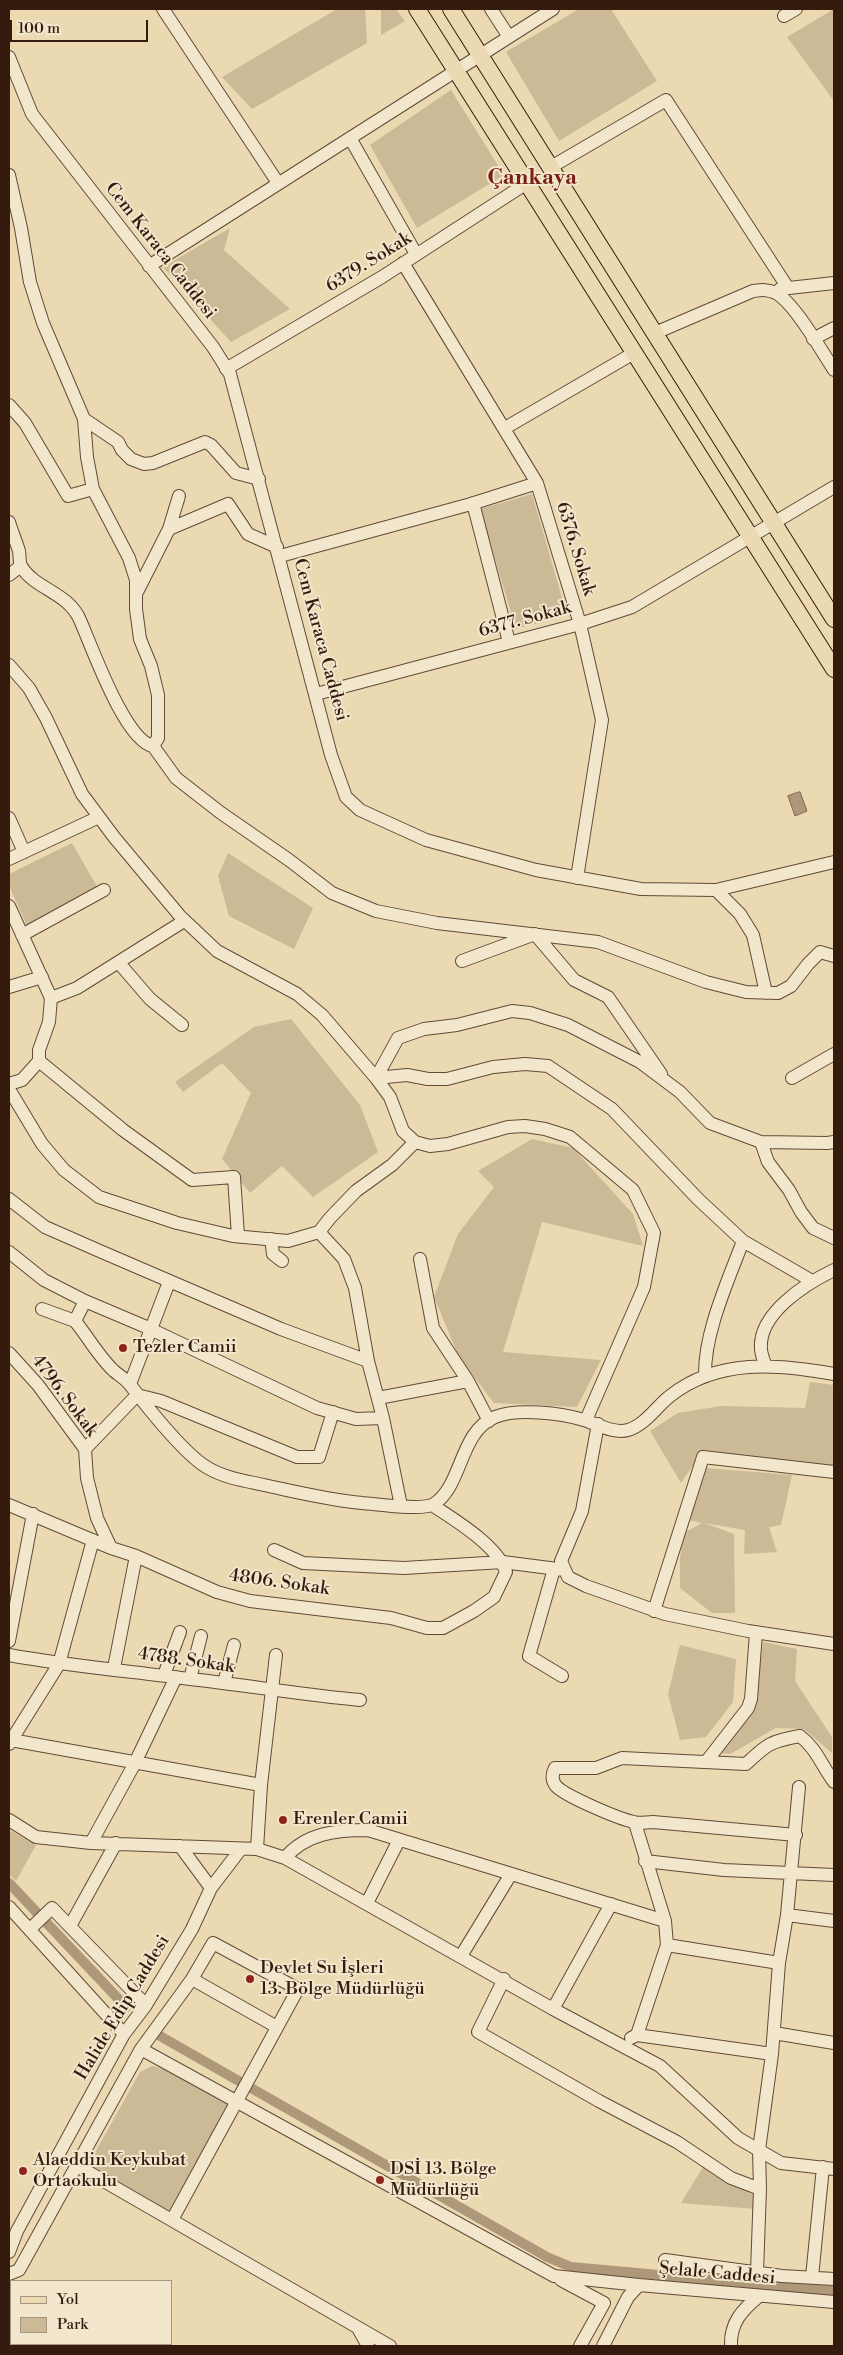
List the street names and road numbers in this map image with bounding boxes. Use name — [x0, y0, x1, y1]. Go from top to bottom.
street label: Cem Karaca Caddesi — [100, 178, 220, 324]
street label: 6379. Sokak — [322, 228, 416, 298]
street label: 6376. Sokak — [551, 500, 599, 598]
street label: Cem Karaca Caddesi — [288, 556, 352, 724]
street label: 6377. Sokak — [476, 597, 574, 643]
street label: 4796. Sokak — [26, 1351, 102, 1441]
street label: 4806. Sokak — [227, 1565, 331, 1601]
street label: 4788. Sokak — [136, 1644, 236, 1678]
street label: Halide Edip Caddesi — [71, 1932, 175, 2084]
street label: Şelale Caddesi — [658, 2258, 776, 2290]

